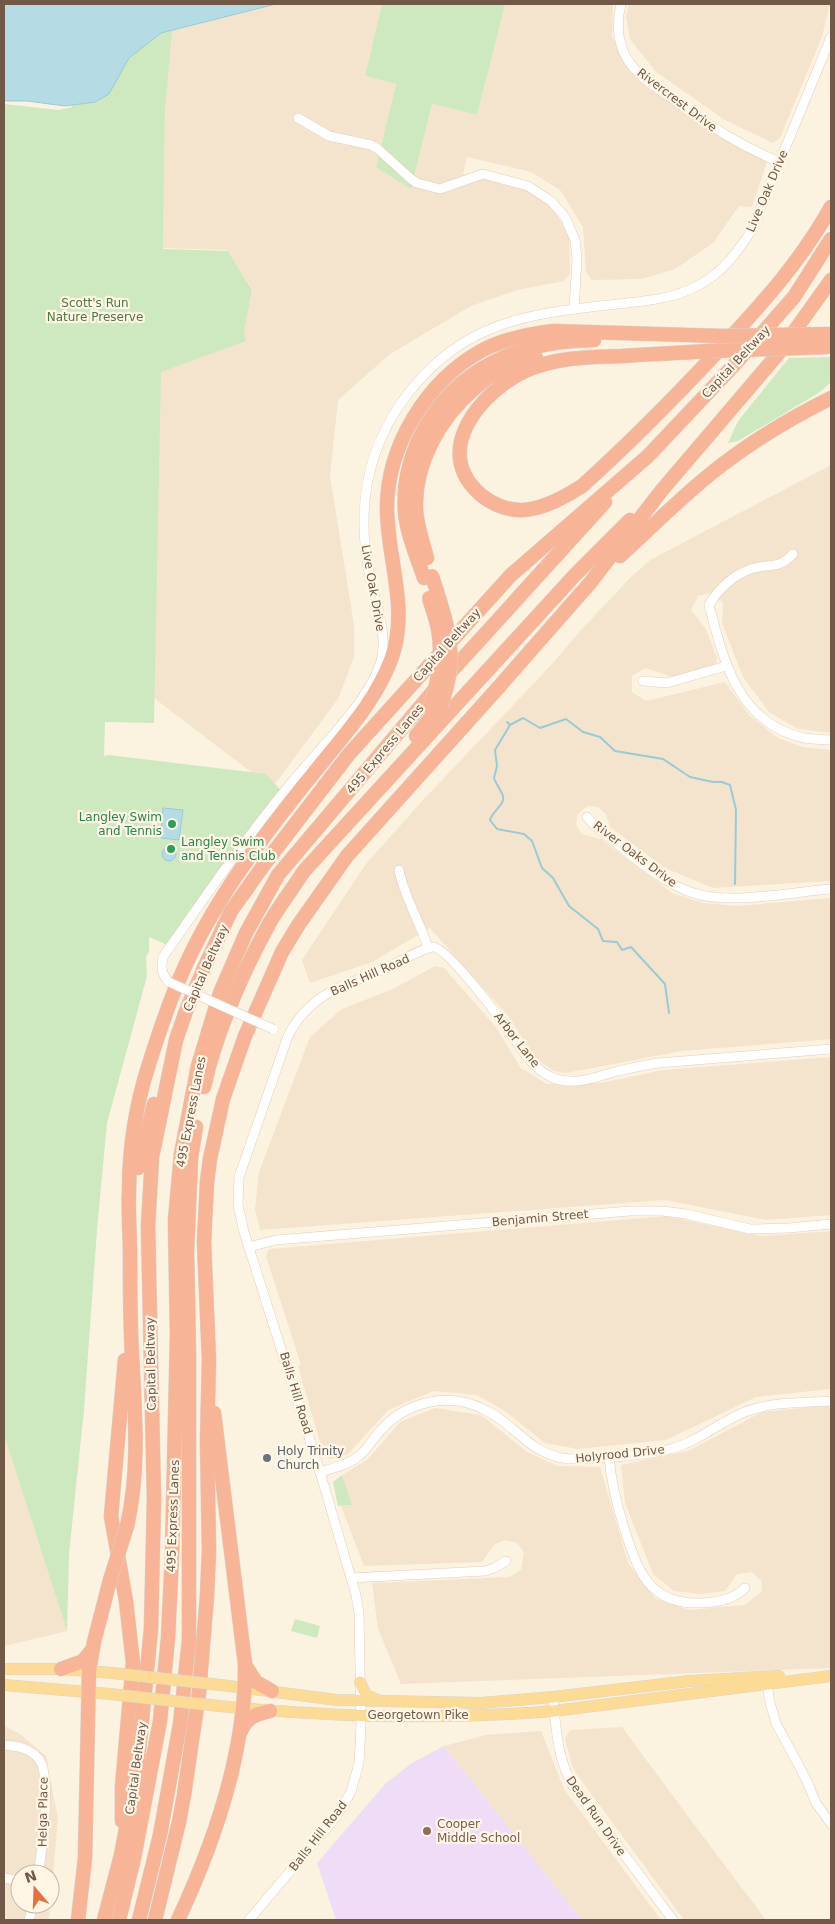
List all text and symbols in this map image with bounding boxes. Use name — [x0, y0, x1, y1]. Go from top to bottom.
street label: Rivercrest Drive — [634, 65, 720, 135]
street label: Live Oak Drive — [743, 148, 791, 234]
park label: Scott's Run Nature Preserve — [47, 296, 143, 324]
street label: Capital Beltway — [699, 323, 773, 401]
street label: Live Oak Drive — [358, 544, 388, 632]
street label: Capital Beltway — [410, 605, 484, 685]
street label: 495 Express Lanes — [343, 701, 427, 797]
place label: Langley Swim and Tennis — [79, 810, 162, 838]
marker: Langley Swim and Tennis — [166, 818, 178, 830]
street label: River Oaks Drive — [591, 818, 679, 890]
place label: Langley Swim and Tennis Club — [181, 835, 276, 863]
marker: Langley Swim and Tennis Club — [165, 843, 177, 855]
street label: Capital Beltway — [181, 922, 231, 1014]
street label: Balls Hill Road — [328, 951, 412, 999]
street label: Arbor Lane — [491, 1010, 543, 1070]
street label: 495 Express Lanes — [173, 1055, 209, 1169]
street label: Benjamin Street — [491, 1207, 589, 1229]
street label: Capital Beltway — [143, 1317, 159, 1411]
street label: Balls Hill Road — [277, 1350, 315, 1436]
street label: Holyrood Drive — [575, 1442, 665, 1466]
place label: Holy Trinity Church — [277, 1444, 344, 1472]
marker: Holy Trinity Church — [261, 1452, 273, 1464]
street label: 495 Express Lanes — [164, 1459, 182, 1573]
street label: Georgetown Pike — [367, 1708, 469, 1722]
street label: Capital Beltway — [123, 1721, 149, 1815]
street label: Dead Run Drive — [563, 1773, 629, 1859]
street label: Helga Place — [35, 1777, 51, 1847]
street label: Balls Hill Road — [286, 1798, 350, 1874]
place label: Cooper Middle School — [437, 1817, 520, 1845]
marker: Cooper Middle School — [421, 1825, 433, 1837]
north arrow — [10, 1864, 60, 1914]
text: N — [23, 1867, 39, 1886]

